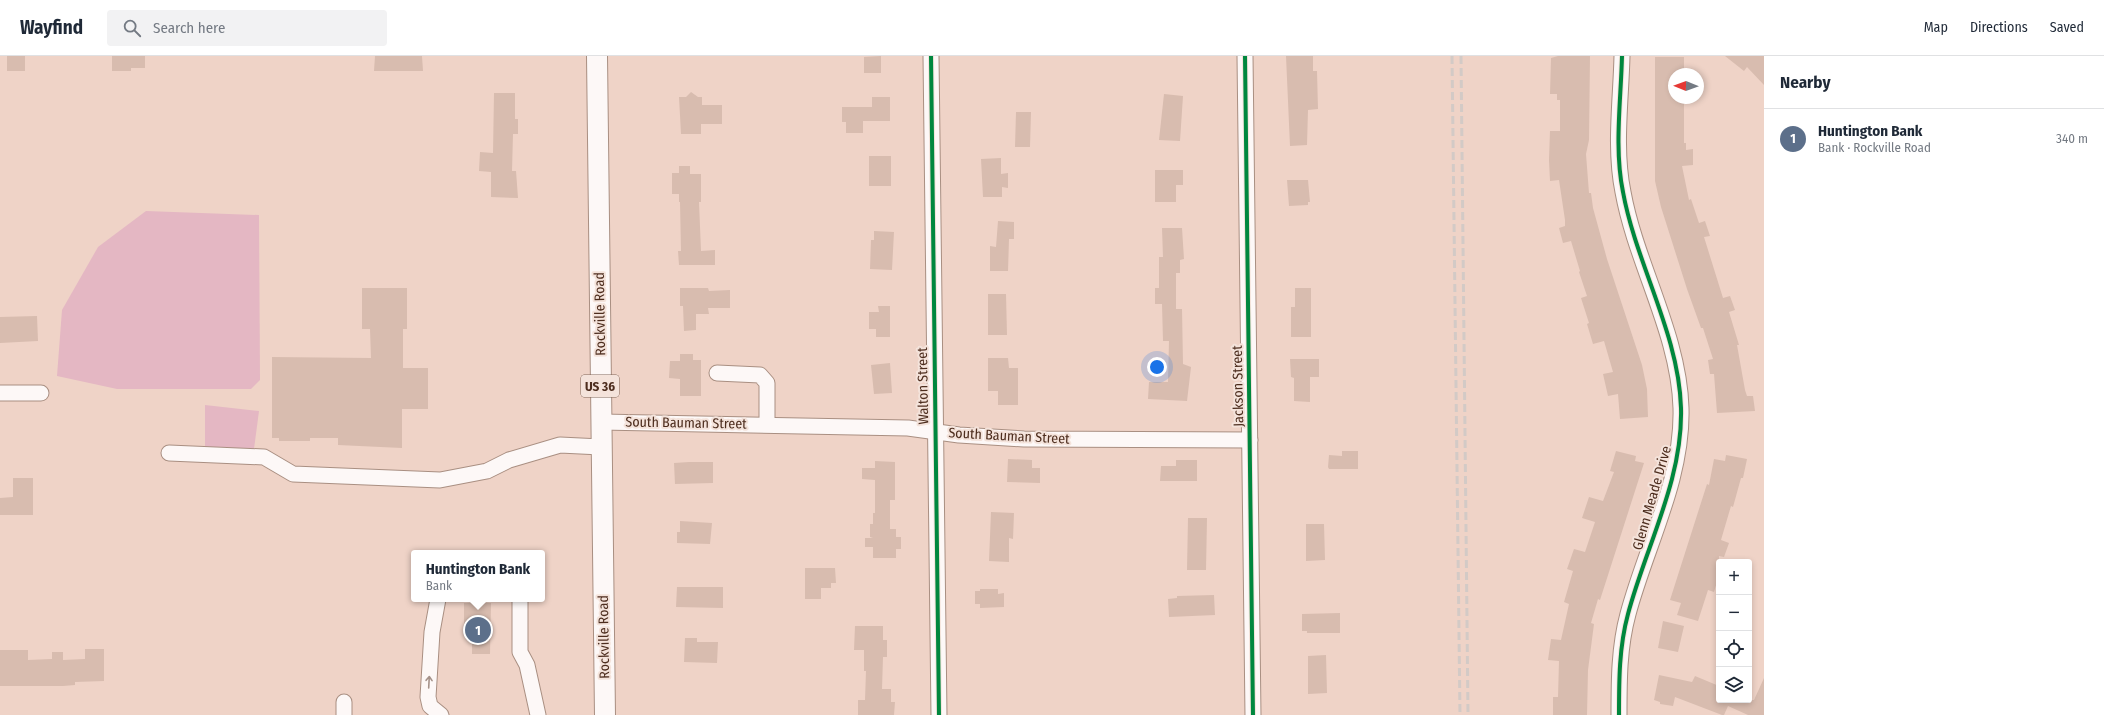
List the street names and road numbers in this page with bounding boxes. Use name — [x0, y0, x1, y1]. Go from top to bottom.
street label: Rockville Road — [591, 272, 609, 356]
street label: Jackson Street — [1229, 345, 1247, 427]
street label: Walton Street — [914, 347, 932, 425]
road number: US 36 — [581, 375, 619, 397]
street label: South Bauman Street — [625, 413, 747, 433]
street label: South Bauman Street — [948, 424, 1070, 448]
street label: Glenn Meade Drive — [1629, 444, 1675, 552]
street label: Rockville Road — [595, 595, 613, 679]

